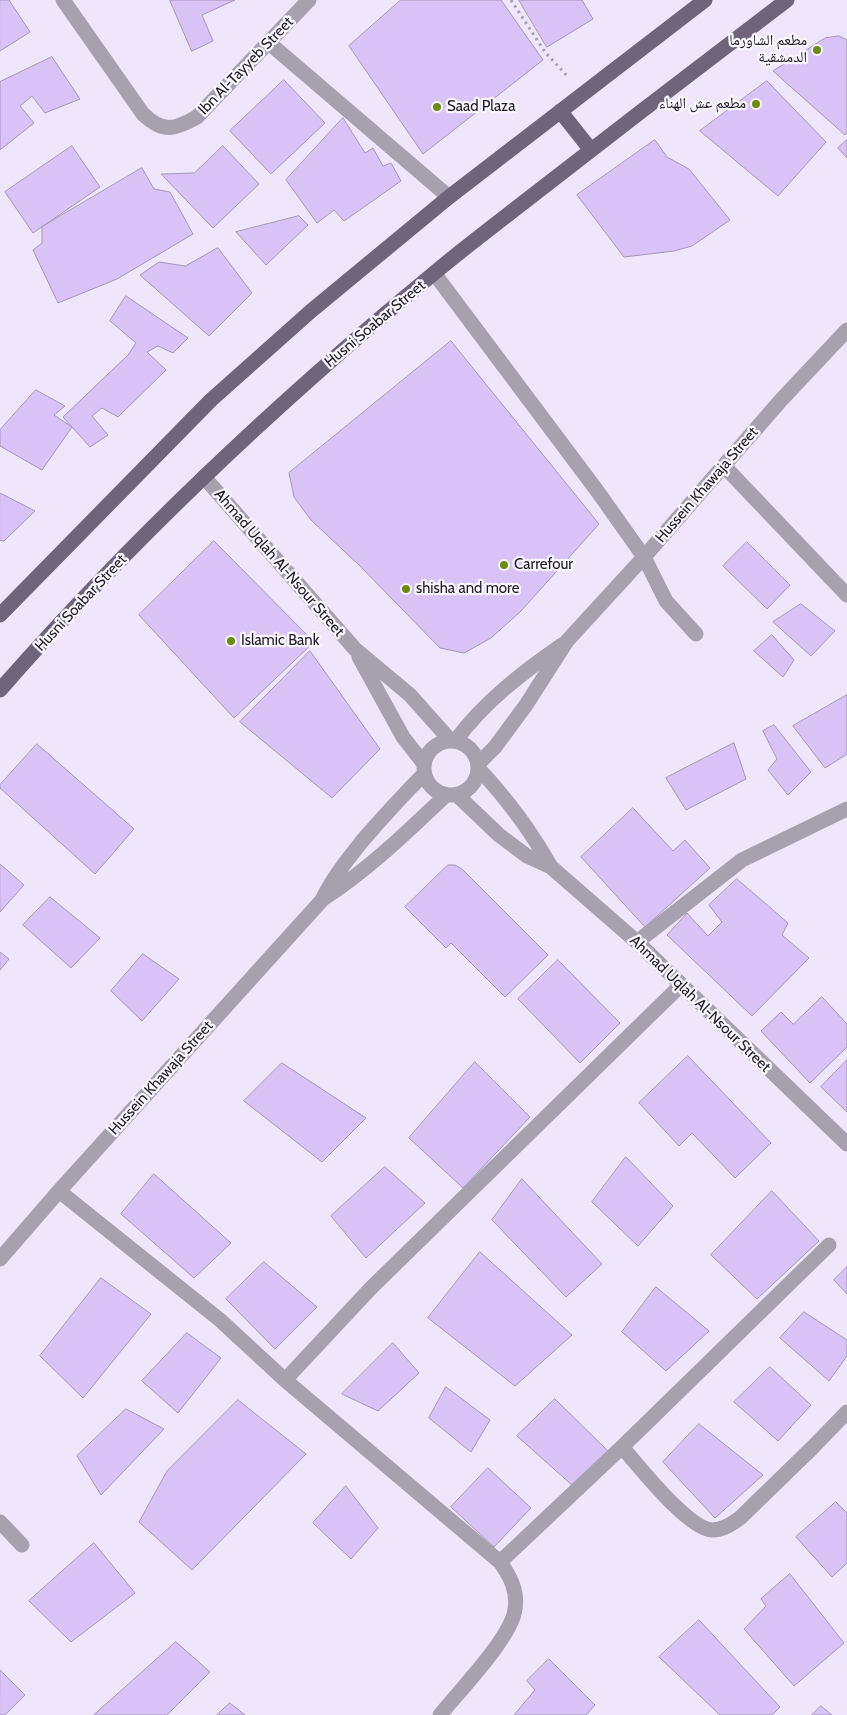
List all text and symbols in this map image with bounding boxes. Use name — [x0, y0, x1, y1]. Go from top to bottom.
street label: Ibn Al-Tayyeb Street — [195, 13, 297, 119]
place label: مطعم الشاورما الدمشقية — [729, 32, 807, 67]
marker: مطعم الشاورما الدمشقية — [811, 44, 823, 56]
place label: مطعم عش الهناء — [659, 95, 746, 113]
place label: Saad Plaza — [447, 98, 515, 116]
marker: مطعم عش الهناء — [750, 98, 762, 110]
marker: Saad Plaza — [431, 101, 443, 113]
street label: Husni Soabar Street — [321, 277, 429, 371]
street label: Hussein Khawaja Street — [652, 424, 762, 546]
street label: Ahmad Uqlah Al-Nsour Street — [210, 486, 348, 640]
street label: Husni Soabar Street — [32, 551, 130, 655]
place label: Carrefour — [514, 556, 573, 574]
marker: Carrefour — [498, 559, 510, 571]
place label: shisha and more — [416, 580, 519, 598]
marker: shisha and more — [400, 583, 412, 595]
place label: Islamic Bank — [241, 632, 319, 650]
marker: Islamic Bank — [225, 635, 237, 647]
street label: Ahmad Uqlah Al-Nsour Street — [626, 932, 774, 1076]
street label: Hussein Khawaja Street — [105, 1017, 217, 1139]

